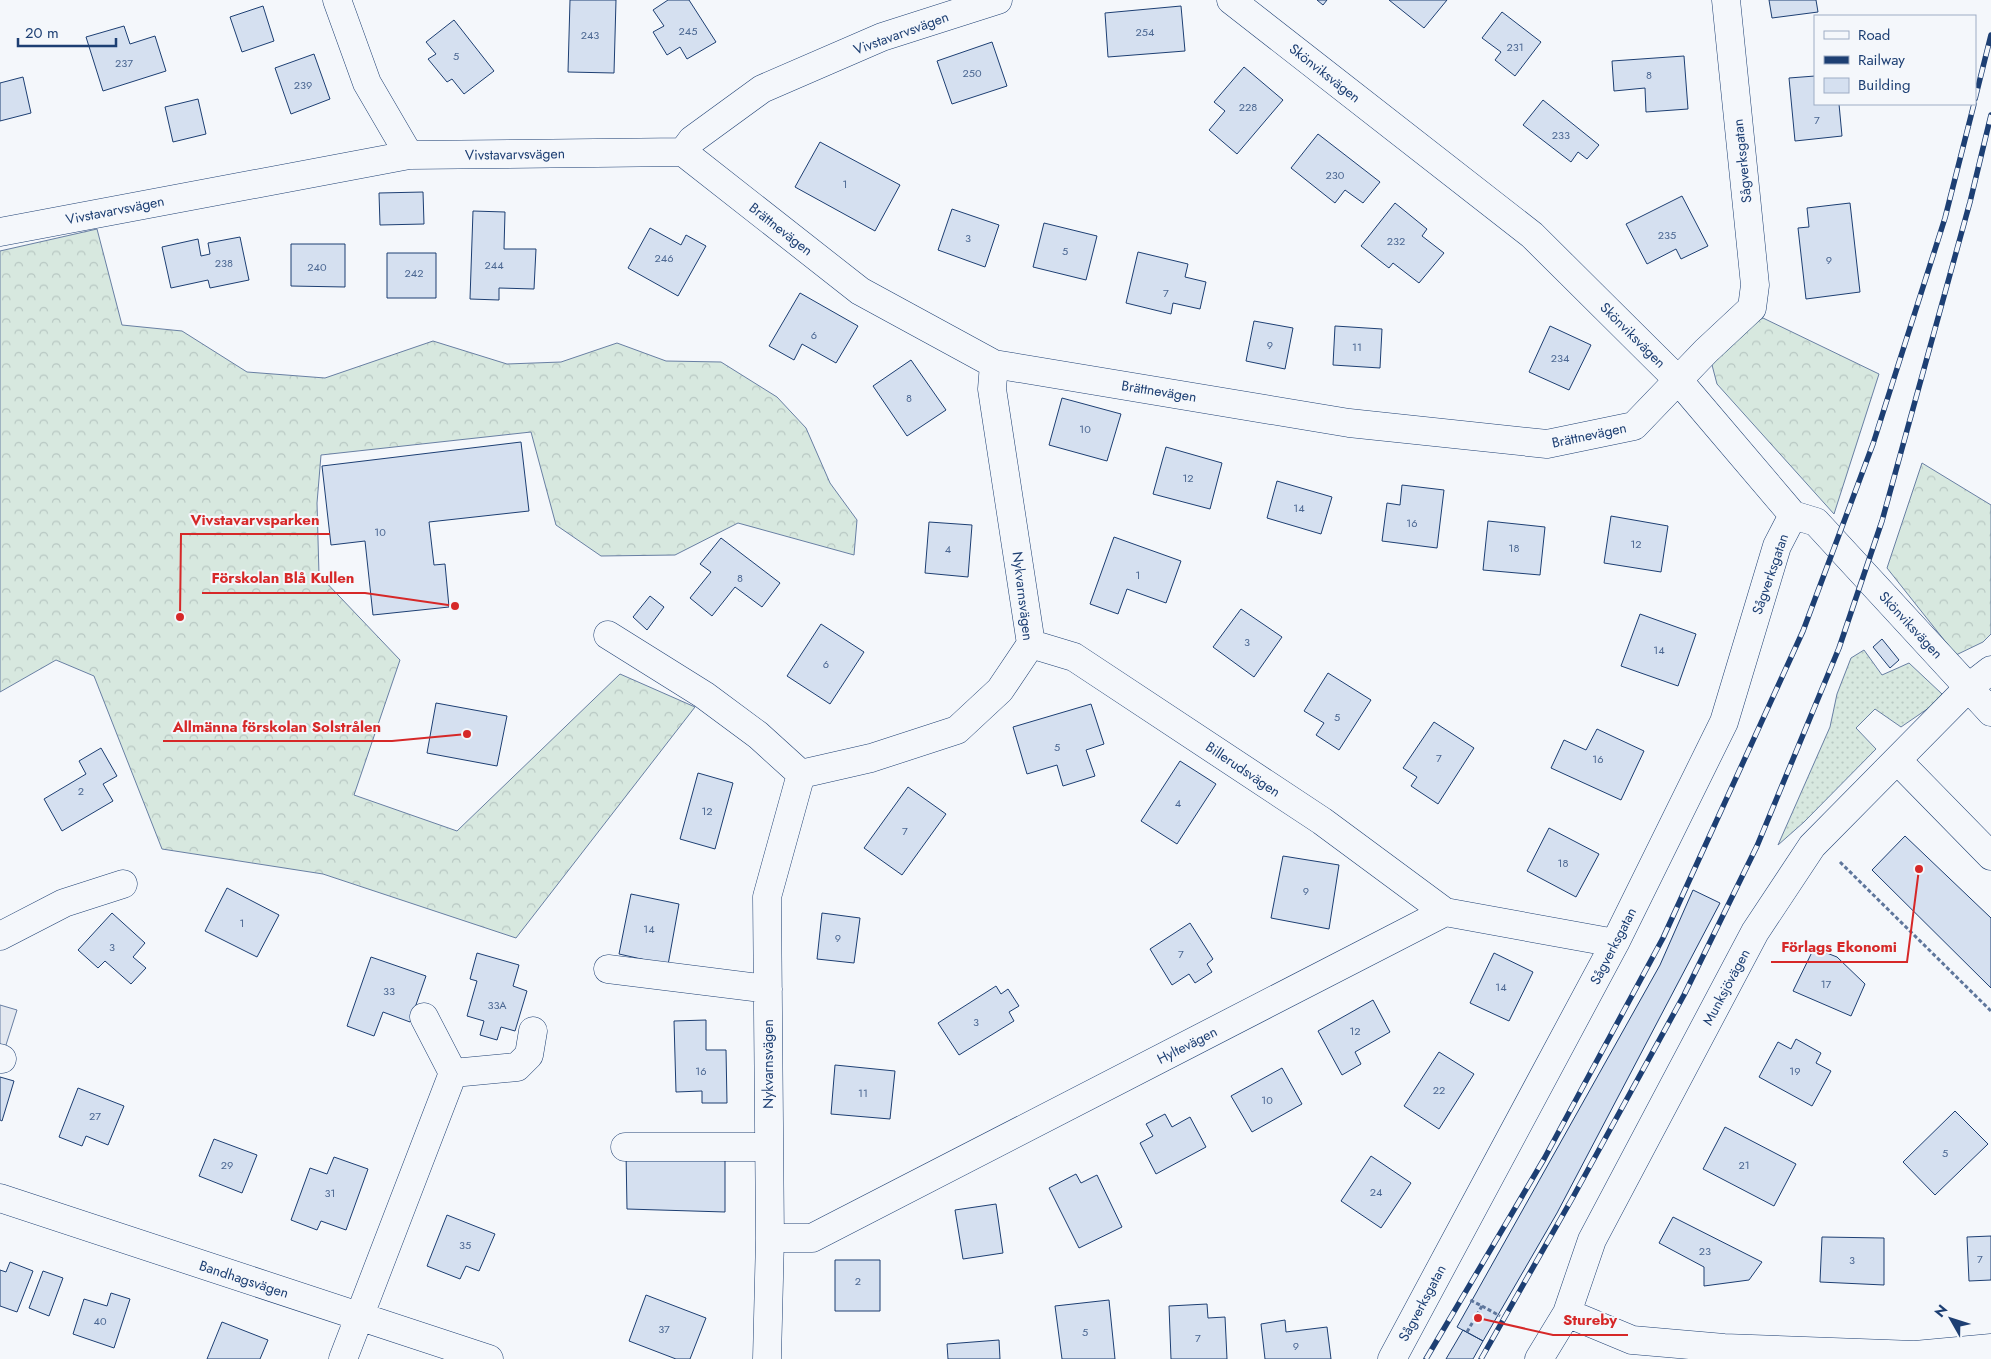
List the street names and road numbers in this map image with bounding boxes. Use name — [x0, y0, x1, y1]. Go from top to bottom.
street label: Vivstavarvsvägen — [851, 6, 951, 60]
street label: Skönviksvägen — [1285, 39, 1365, 107]
street label: Sågverksgatan — [1728, 118, 1756, 204]
street label: Vivstavarvsvägen — [465, 143, 565, 165]
street label: Vivstavarvsvägen — [64, 191, 166, 229]
street label: Brättnevägen — [745, 198, 817, 260]
street label: Skönviksvägen — [1596, 298, 1670, 372]
street label: Brättnevägen — [1120, 375, 1198, 407]
street label: Brättnevägen — [1550, 417, 1628, 453]
street label: Sågverksgatan — [1747, 531, 1793, 617]
street label: Nykvarnsvägen — [1008, 550, 1038, 642]
street label: Skönviksvägen — [1875, 587, 1947, 663]
street label: Billerudsvägen — [1202, 737, 1284, 801]
street label: Sågverksgatan — [1585, 904, 1641, 988]
street label: Munksjövägen — [1697, 945, 1755, 1029]
street label: Nykvarnsvägen — [758, 1019, 778, 1109]
street label: Hyltevägen — [1153, 1021, 1221, 1069]
street label: Bandhagsvägen — [197, 1255, 291, 1303]
street label: Sågverksgatan — [1393, 1261, 1451, 1345]

